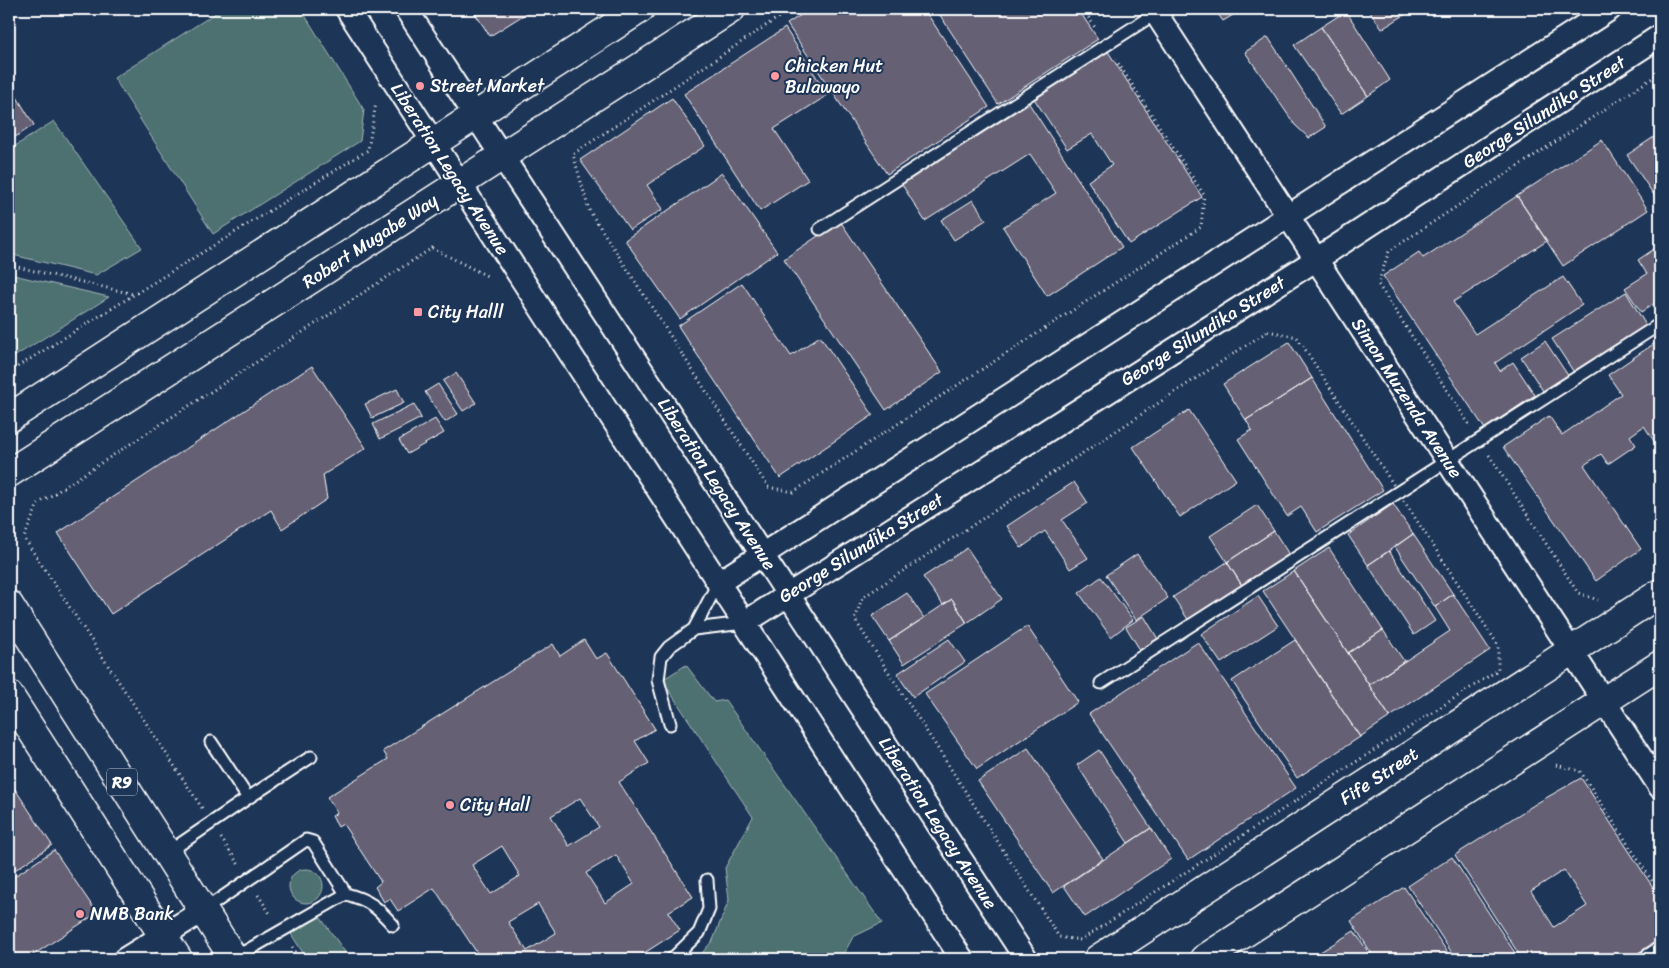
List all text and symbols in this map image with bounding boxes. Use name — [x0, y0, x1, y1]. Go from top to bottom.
street label: George Silundika Street — [1456, 47, 1633, 177]
place label: Chicken Hut Bulawayo — [785, 50, 883, 103]
place label: Street Market — [430, 70, 545, 102]
marker: Chicken Hut Bulawayo — [769, 70, 781, 82]
street label: Liberation Legacy Avenue — [382, 76, 518, 262]
marker: Street Market — [414, 80, 426, 92]
street label: Robert Mugabe Way — [296, 184, 445, 297]
street label: George Silundika Street — [1114, 267, 1293, 395]
place label: City Halll — [428, 296, 504, 328]
marker: City Halll — [412, 306, 424, 318]
street label: Simon Muzenda Avenue — [1343, 311, 1471, 485]
street label: Liberation Legacy Avenue — [649, 391, 785, 577]
street label: George Silundika Street — [772, 484, 951, 612]
street label: Liberation Legacy Avenue — [870, 730, 1006, 916]
street label: Fife Street — [1333, 738, 1425, 814]
road number: R9 — [107, 769, 137, 796]
place label: City Hall — [460, 789, 531, 821]
marker: City Hall — [444, 799, 456, 811]
place label: NMB Bank — [90, 898, 174, 930]
marker: NMB Bank — [74, 908, 86, 920]

